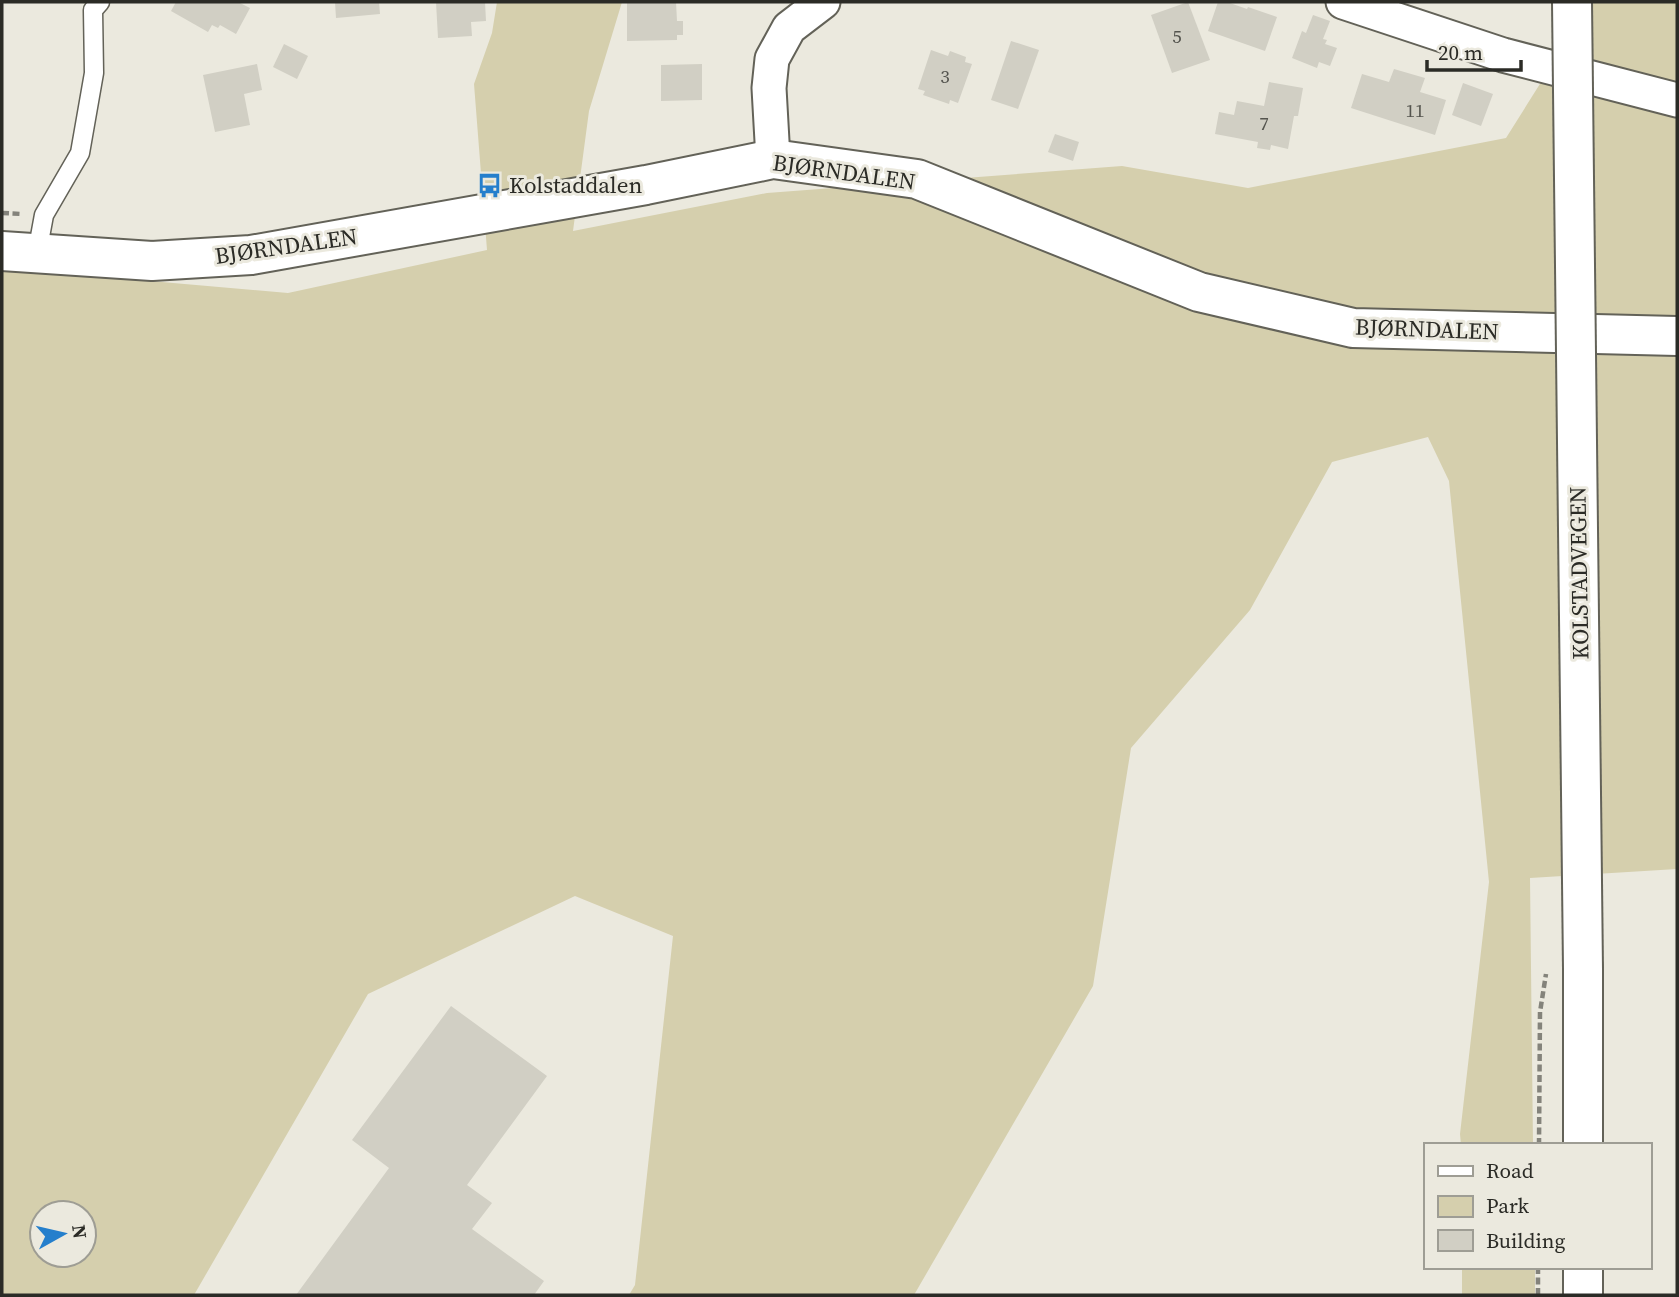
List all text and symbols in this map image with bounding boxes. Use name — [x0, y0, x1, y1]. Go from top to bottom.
house number: 5 — [1172, 23, 1182, 49]
scale bar — [1427, 28, 1522, 72]
text: 20 m — [1438, 38, 1483, 67]
house number: 3 — [940, 63, 950, 89]
house number: 11 — [1405, 97, 1425, 123]
house number: 7 — [1259, 110, 1269, 136]
street label: BJØRNDALEN — [771, 146, 917, 198]
place label: Kolstaddalen — [509, 169, 642, 201]
bus stop icon: Kolstaddalen — [475, 171, 503, 199]
street label: BJØRNDALEN — [213, 220, 359, 272]
street label: BJØRNDALEN — [1355, 310, 1499, 348]
street label: KOLSTADVEGEN — [1561, 486, 1597, 660]
legend — [1424, 1143, 1651, 1269]
text: Road — [1486, 1156, 1534, 1185]
text: Park — [1486, 1191, 1530, 1220]
north arrow — [28, 1199, 98, 1269]
text: N — [66, 1223, 94, 1240]
text: Building — [1486, 1226, 1565, 1255]

